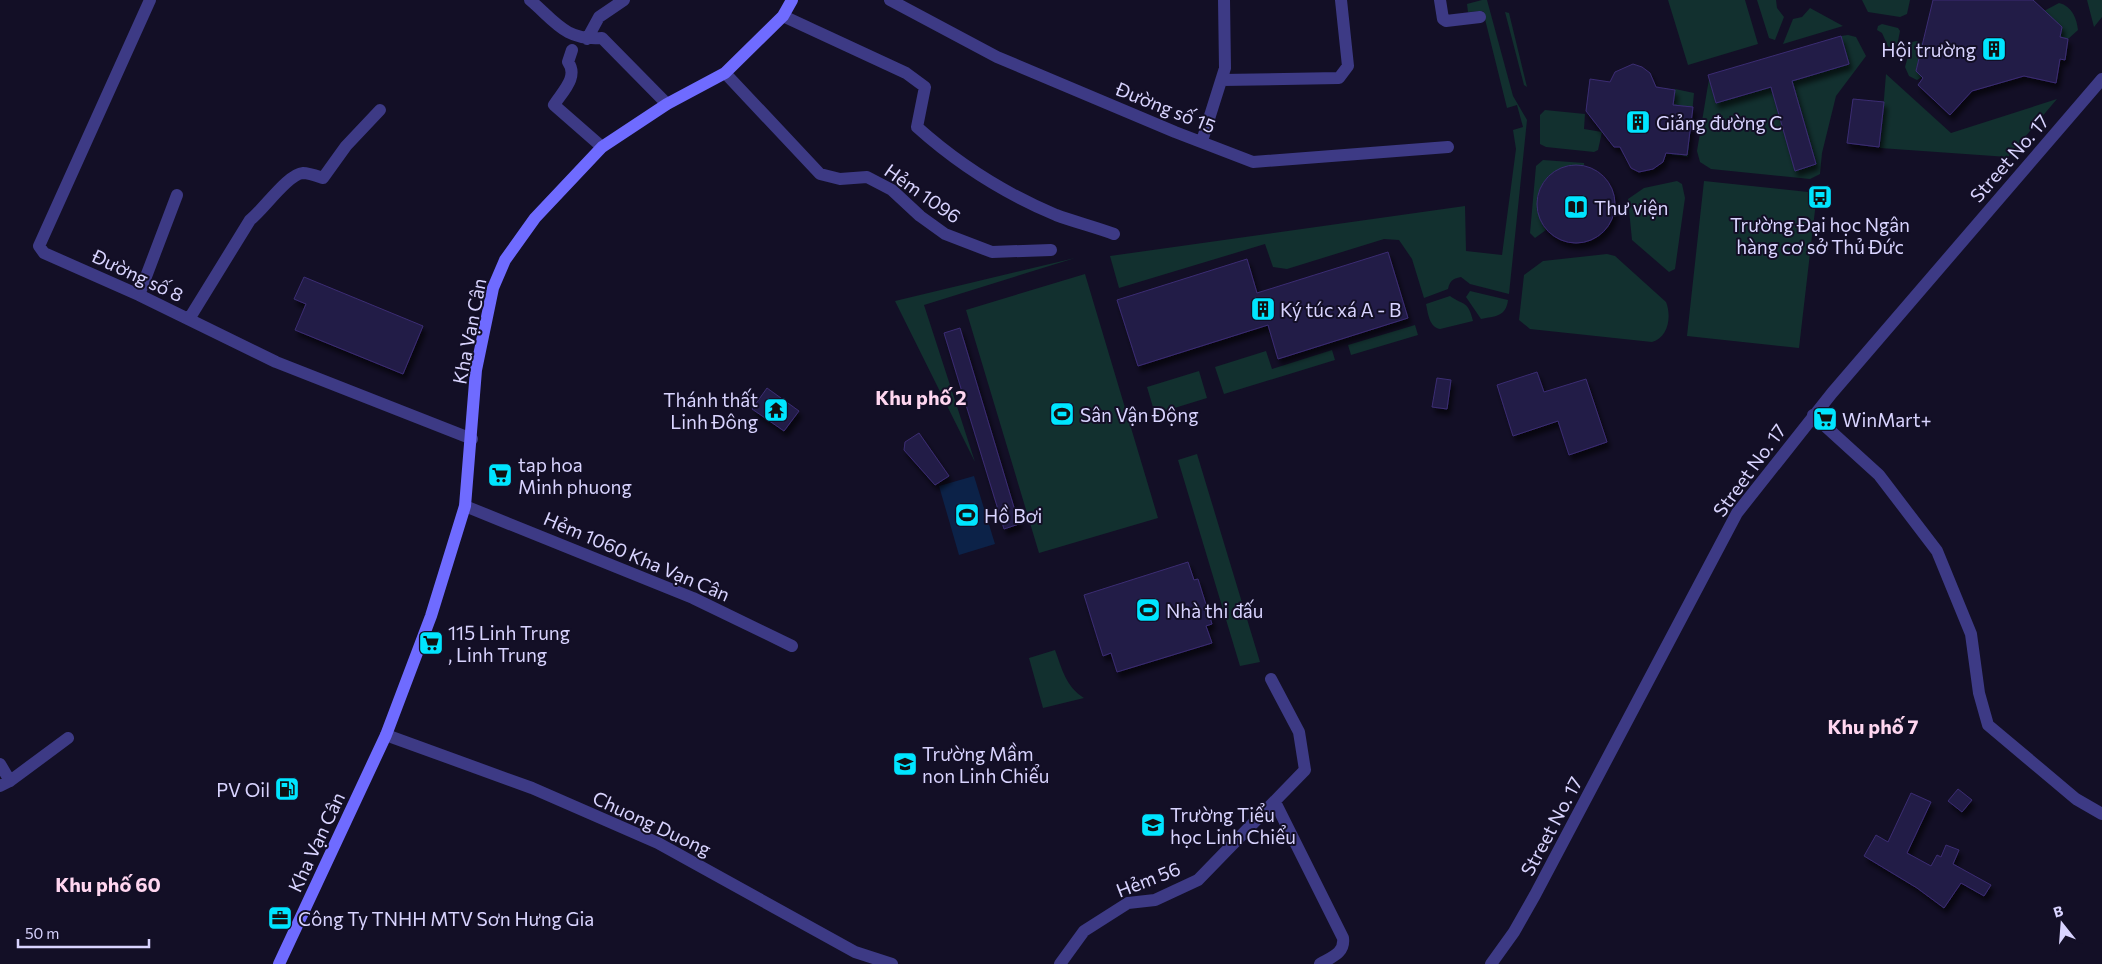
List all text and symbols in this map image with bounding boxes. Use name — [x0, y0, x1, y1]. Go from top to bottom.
building icon: Hội trường — [1981, 36, 2007, 62]
place label: Hội trường — [1881, 38, 1976, 61]
street label: Đường số 15 — [1112, 76, 1219, 137]
building icon: Giảng đường C — [1625, 109, 1651, 135]
street label: Street No. 17 — [1965, 109, 2053, 207]
place label: Giảng đường C — [1656, 111, 1782, 134]
street label: Hẻm 1096 — [880, 158, 966, 228]
bus stop icon: Trường Đại học Ngân hàng cơ sở Thủ Đức — [1807, 184, 1833, 210]
library icon: Thư viện — [1563, 194, 1589, 220]
place label: Thư viện — [1594, 196, 1668, 219]
place label: Trường Đại học Ngân hàng cơ sở Thủ Đức — [1730, 213, 1910, 258]
street label: Đường số 8 — [88, 243, 187, 306]
street label: Kha Vạn Cân — [447, 276, 491, 386]
building icon: Ký túc xá A - B — [1250, 296, 1276, 322]
place label: Ký túc xá A - B — [1280, 298, 1401, 321]
district label: Khu phố 2 — [875, 385, 967, 409]
place label: Thánh thất Linh Đông — [663, 388, 758, 433]
temple icon: Thánh thất Linh Đông — [763, 397, 789, 423]
sports icon: Sân Vận Động — [1049, 401, 1075, 427]
place label: Sân Vận Động — [1080, 403, 1198, 426]
supermarket icon: WinMart+ — [1812, 406, 1838, 432]
place label: WinMart+ — [1842, 408, 1932, 431]
street label: Street No. 17 — [1708, 419, 1790, 521]
place label: tap hoa Minh phuong — [518, 453, 632, 498]
supermarket icon: tap hoa Minh phuong — [487, 462, 513, 488]
sports icon: Hồ Bơi — [954, 502, 980, 528]
place label: Hồ Bơi — [984, 504, 1042, 527]
street label: Hẻm 1060 Kha Vạn Cân — [540, 506, 734, 606]
sports icon: Nhà thi đấu — [1135, 597, 1161, 623]
place label: Nhà thi đấu — [1166, 599, 1263, 622]
place label: 115 Linh Trung , Linh Trung — [448, 621, 570, 666]
supermarket icon: 115 Linh Trung , Linh Trung — [418, 630, 444, 656]
district label: Khu phố 7 — [1828, 714, 1918, 738]
place label: Trường Mầm non Linh Chiểu — [922, 742, 1049, 787]
school or university icon: Trường Mầm non Linh Chiểu — [892, 751, 918, 777]
street label: Street No. 17 — [1515, 773, 1587, 879]
fuel station icon: PV Oil — [274, 776, 300, 802]
place label: PV Oil — [216, 778, 270, 801]
street label: Chuong Duong — [589, 786, 715, 860]
street label: Kha Vạn Cân — [283, 788, 349, 896]
place label: Trường Tiểu học Linh Chiểu — [1170, 803, 1296, 848]
school or university icon: Trường Tiểu học Linh Chiểu — [1140, 812, 1166, 838]
street label: Hẻm 56 — [1113, 856, 1183, 902]
district label: Khu phố 60 — [55, 872, 161, 896]
north arrow — [2037, 899, 2087, 949]
text: B — [2051, 902, 2065, 921]
office icon: Công Ty TNHH MTV Sơn Hưng Gia — [267, 905, 293, 931]
place label: Công Ty TNHH MTV Sơn Hưng Gia — [298, 907, 594, 930]
scale bar — [18, 916, 149, 948]
text: 50 m — [25, 924, 59, 942]

